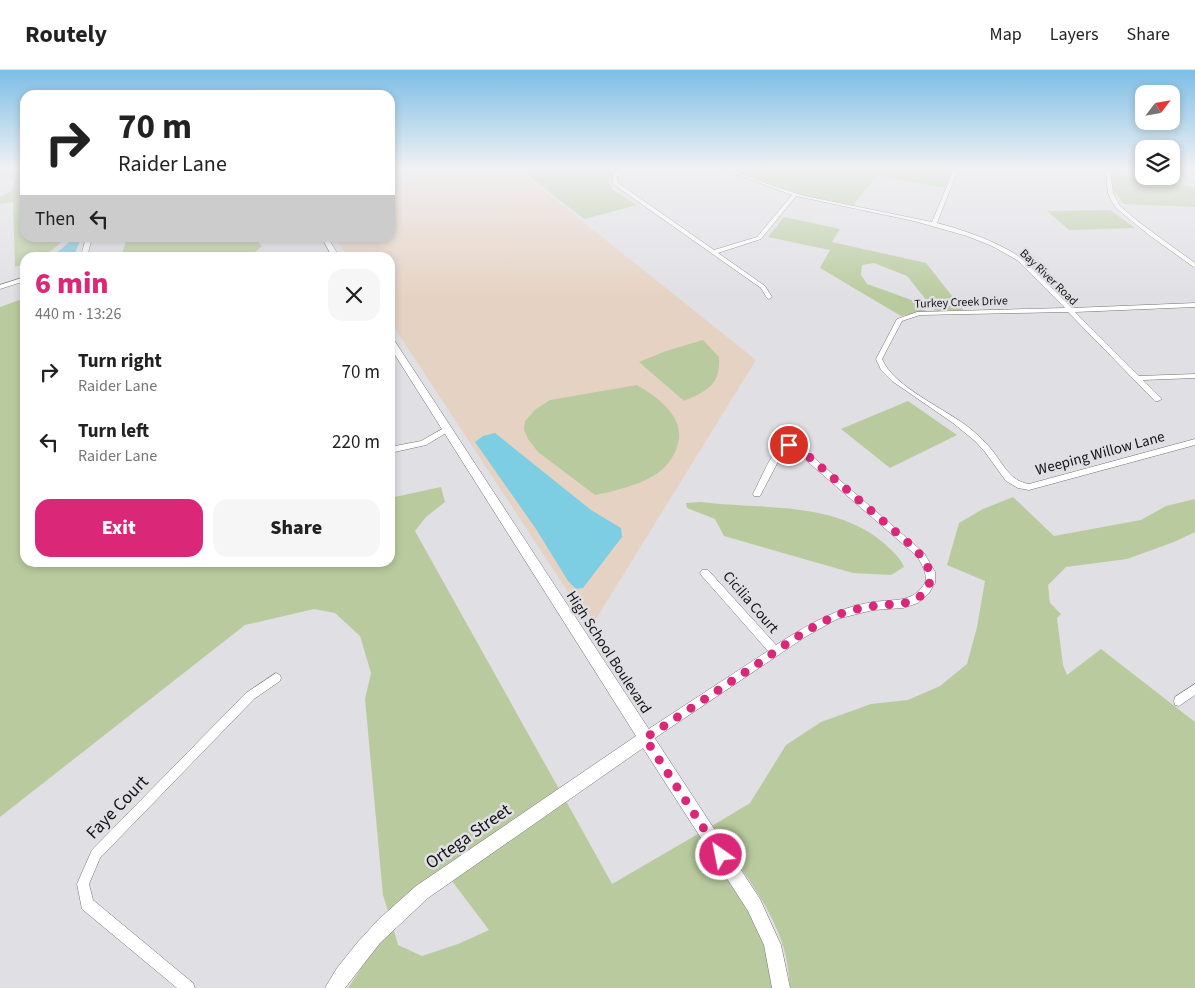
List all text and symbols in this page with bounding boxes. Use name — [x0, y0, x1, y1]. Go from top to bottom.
text: Routely — [25, 17, 107, 52]
text: Map — [990, 22, 1022, 47]
text: Layers — [1050, 22, 1099, 47]
text: Share — [1127, 22, 1170, 47]
north arrow — [1135, 85, 1180, 130]
map controls — [1135, 85, 1180, 185]
text: 70 m — [118, 102, 192, 152]
icon: right — [35, 110, 100, 175]
button: layers — [1135, 140, 1180, 185]
text: Raider Lane — [118, 148, 227, 180]
icon: left — [85, 205, 113, 233]
text: Then — [35, 206, 75, 233]
street label: Bay River Road — [1016, 245, 1081, 309]
text: 6 min — [35, 262, 109, 305]
button: close — [328, 269, 380, 321]
street label: Turkey Creek Drive — [914, 292, 1008, 313]
text: 440 m · 13:26 — [35, 303, 122, 325]
text: Turn right — [78, 348, 162, 375]
icon: right — [35, 358, 63, 386]
text: 70 m — [342, 359, 380, 386]
text: Raider Lane — [78, 375, 157, 397]
text: Turn left — [78, 418, 149, 445]
pin — [768, 424, 810, 466]
street label: Weeping Willow Lane — [1033, 426, 1167, 481]
icon: left — [35, 428, 63, 456]
text: 220 m — [332, 429, 380, 456]
icon: arrive — [775, 431, 803, 459]
text: Raider Lane — [78, 445, 157, 467]
button: Exit — [35, 499, 203, 557]
button: Share — [213, 499, 380, 557]
street label: Cicilia Court — [718, 567, 783, 638]
street label: High School Boulevard — [561, 587, 656, 718]
street label: Faye Court — [80, 770, 154, 845]
street label: Ortega Street — [420, 798, 516, 875]
position arrow — [694, 828, 746, 880]

